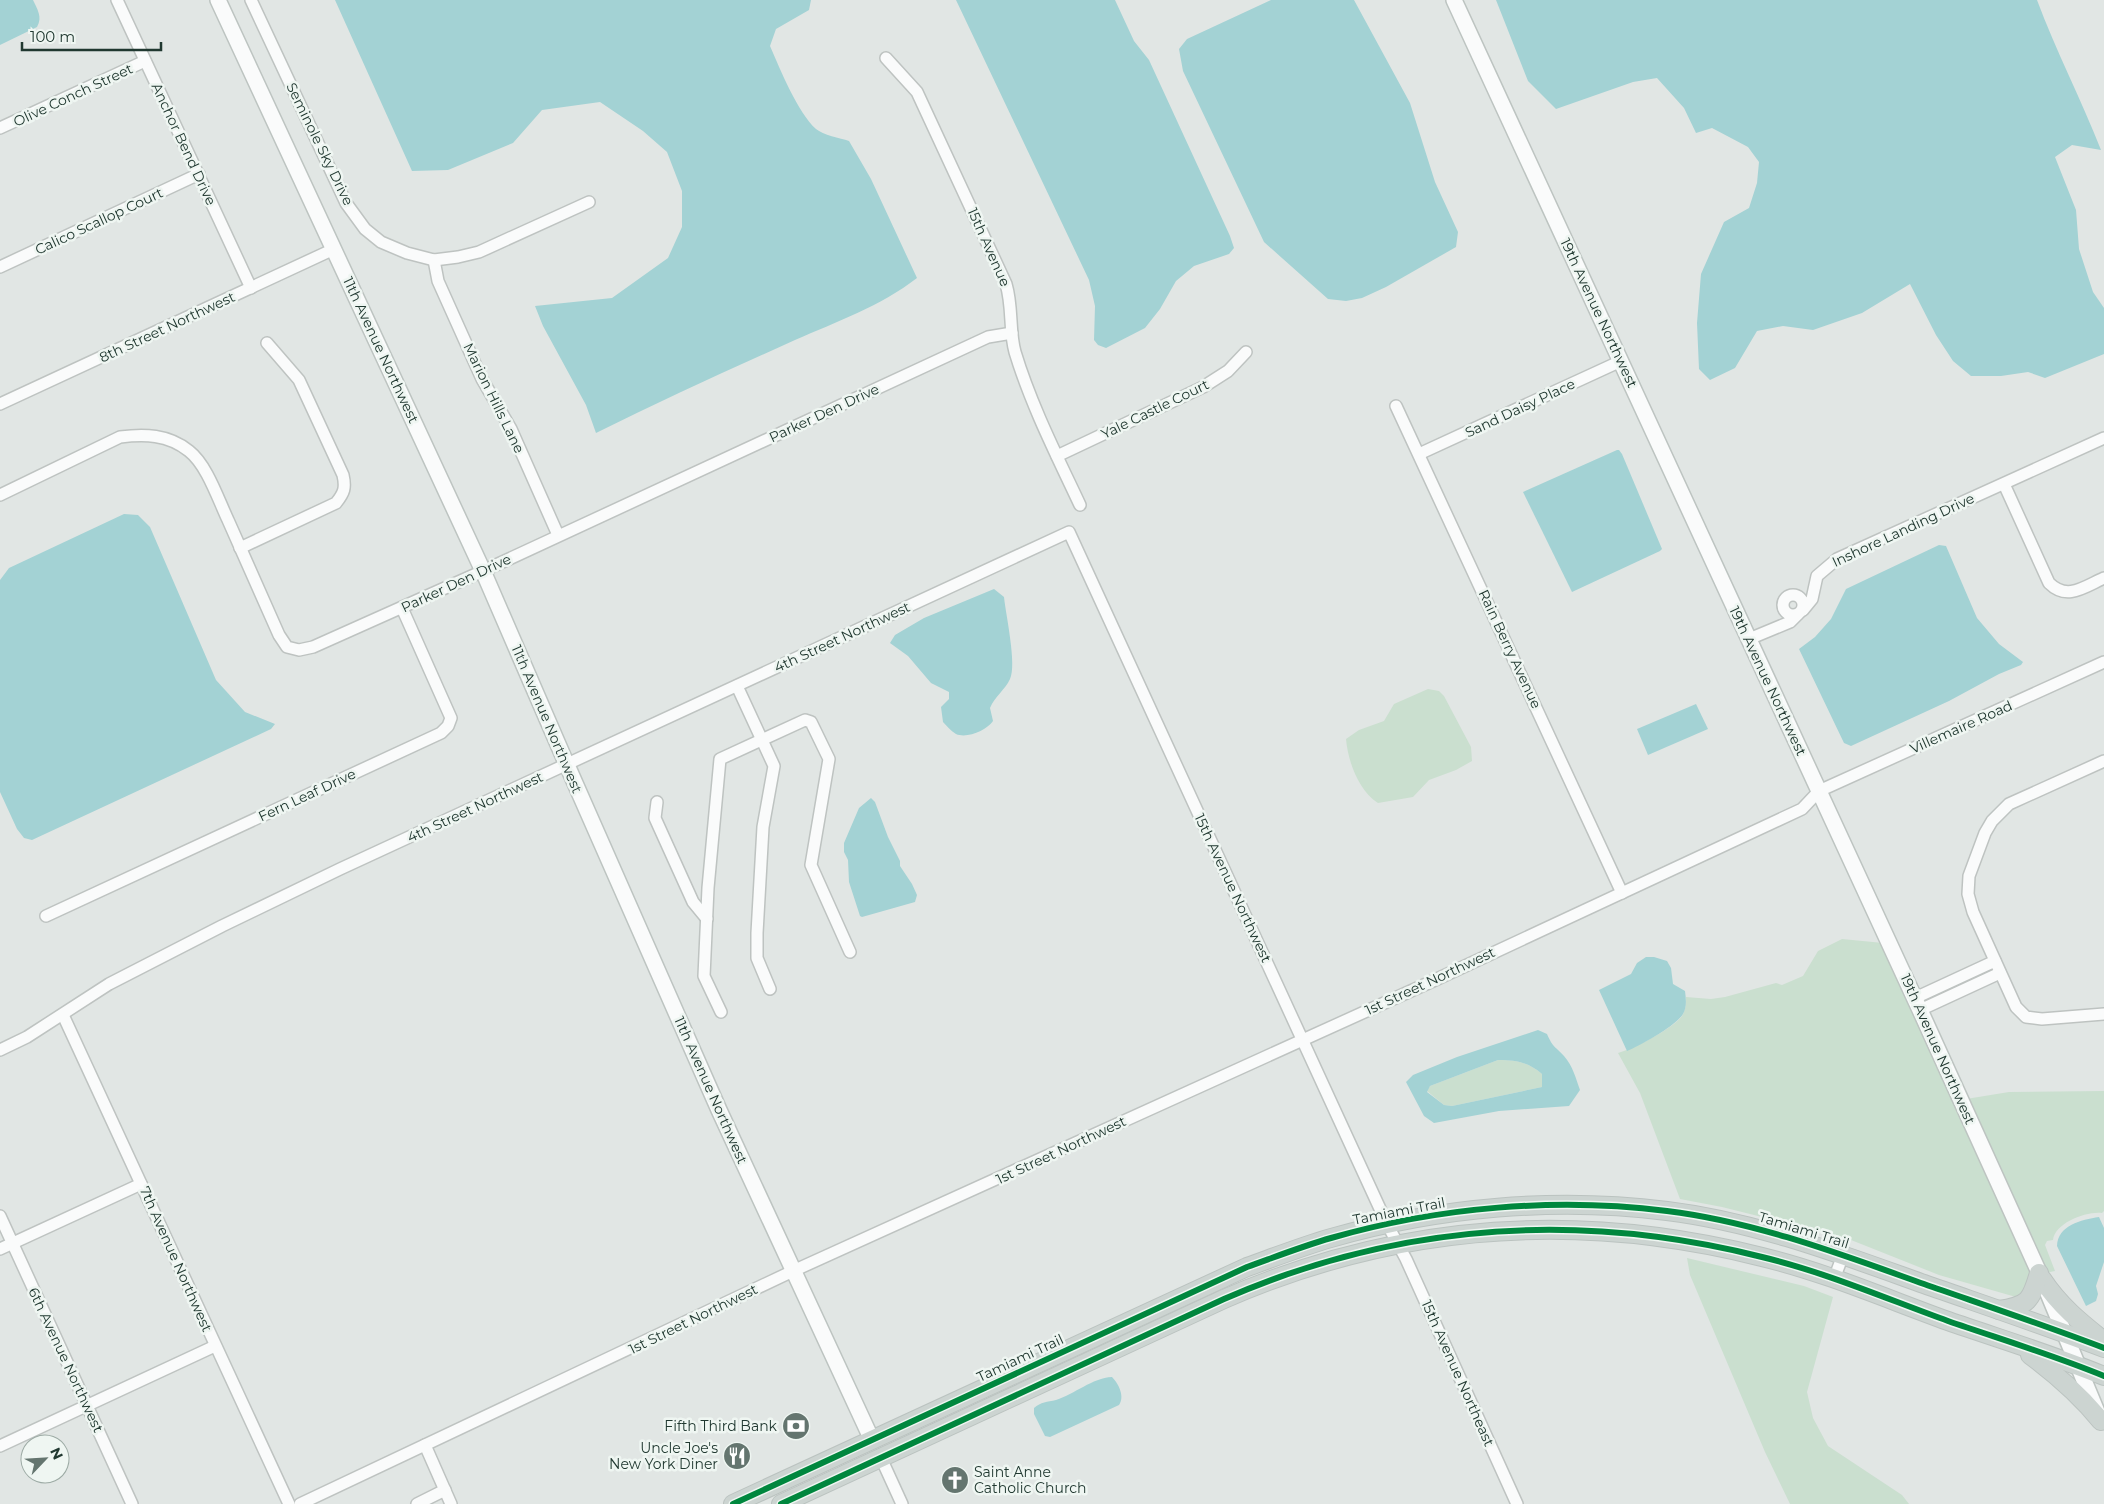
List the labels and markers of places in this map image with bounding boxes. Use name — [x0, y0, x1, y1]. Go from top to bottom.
bank icon: Fifth Third Bank — [781, 1411, 811, 1441]
place label: Fifth Third Bank — [664, 1417, 778, 1435]
place label: Uncle Joe's New York Diner — [609, 1439, 718, 1473]
restaurant icon: Uncle Joe's New York Diner — [722, 1441, 752, 1471]
place label: Saint Anne Catholic Church — [974, 1463, 1087, 1497]
church icon: Saint Anne Catholic Church — [940, 1465, 970, 1495]

